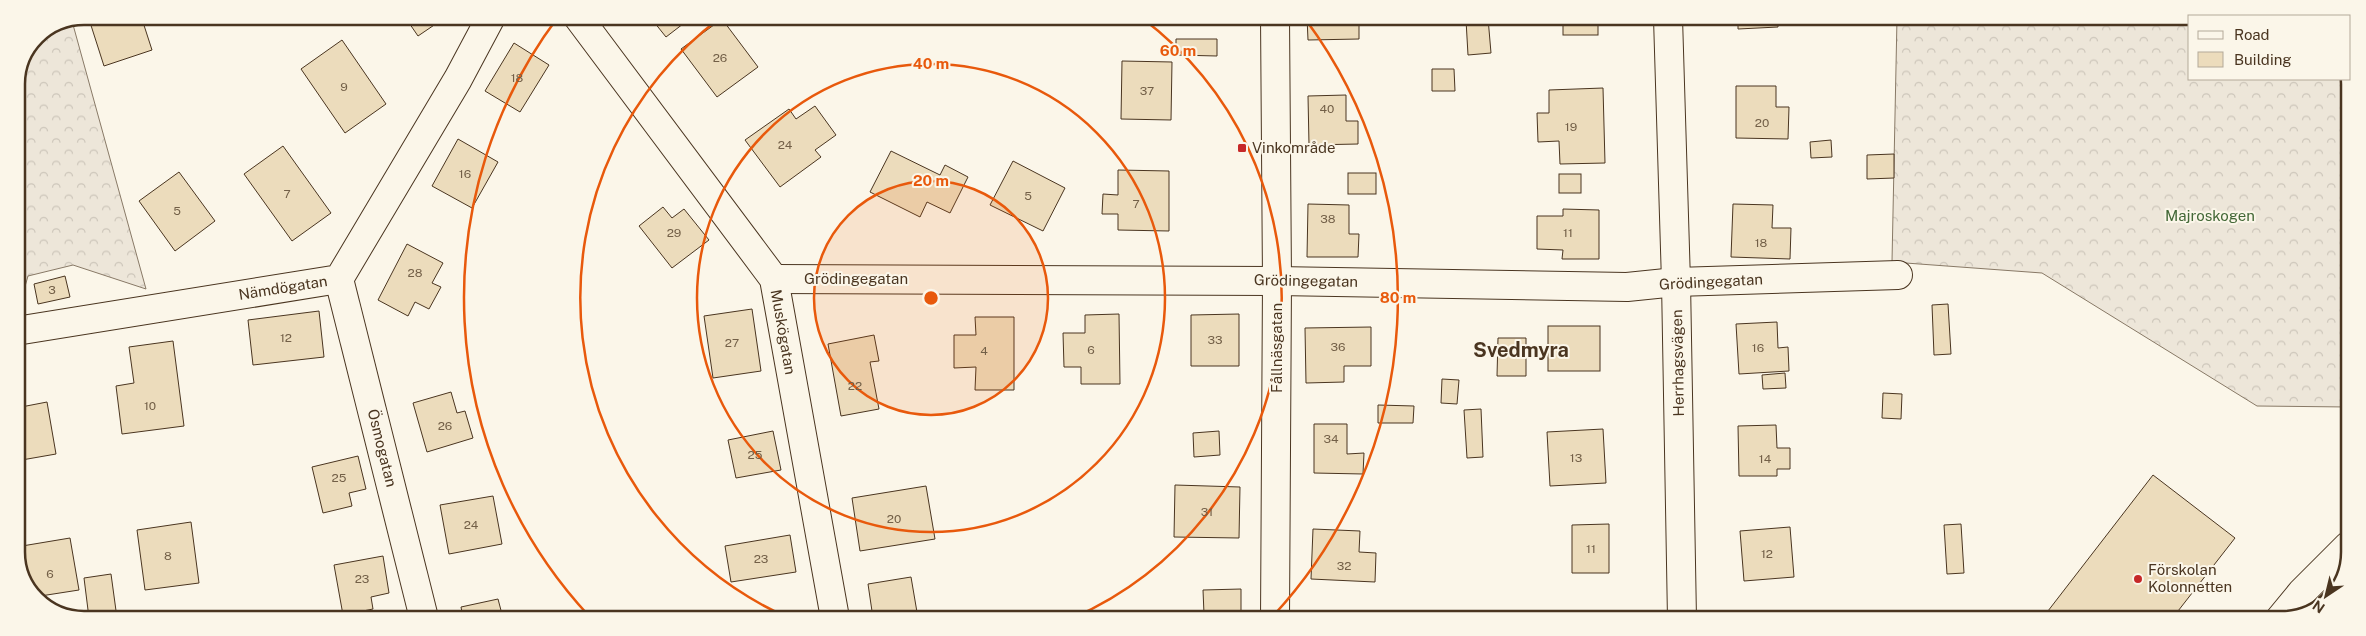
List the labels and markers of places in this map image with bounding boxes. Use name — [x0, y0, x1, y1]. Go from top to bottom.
place label: Vinkområde — [1252, 139, 1335, 156]
marker: Vinkområde — [1236, 142, 1248, 154]
centre of rings — [922, 289, 940, 307]
place label: Förskolan Kolonnetten — [2148, 561, 2232, 595]
marker: Förskolan Kolonnetten — [2132, 573, 2144, 585]

